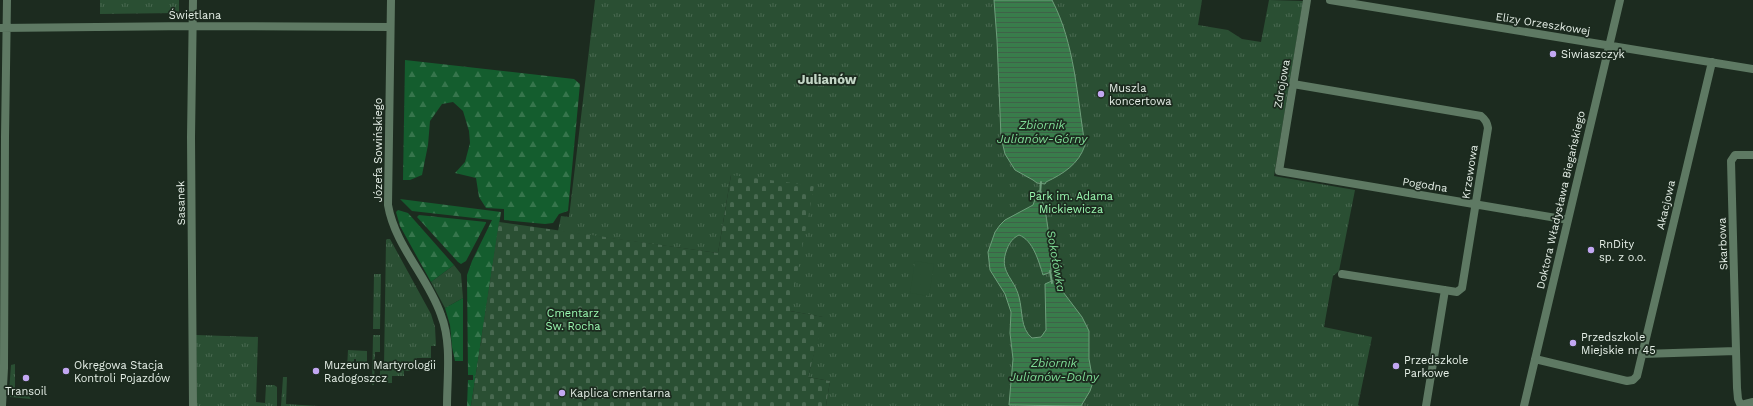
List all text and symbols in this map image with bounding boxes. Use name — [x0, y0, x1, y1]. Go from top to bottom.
street label: Świetlana — [169, 8, 221, 22]
street label: Elizy Orzeszkowej — [1495, 10, 1591, 38]
place label: Siwiaszczyk — [1561, 48, 1625, 61]
marker: Siwiaszczyk — [1548, 49, 1558, 59]
street label: Zdrojowa — [1271, 59, 1293, 109]
district label: Julianów — [798, 72, 857, 87]
place label: Muszla koncertowa — [1109, 82, 1171, 108]
marker: Muszla koncertowa — [1096, 89, 1106, 99]
street label: Józefa Sowińskiego — [372, 98, 385, 202]
street label: Doktora Władysława Biegańskiego — [1534, 109, 1588, 291]
water label: Zbiornik Julianów-Górny — [997, 118, 1088, 146]
street label: Krzewowa — [1459, 144, 1481, 200]
street label: Pogodna — [1401, 175, 1449, 195]
street label: Akacjowa — [1654, 179, 1678, 231]
street label: Sasanek — [174, 181, 188, 225]
park label: Park im. Adama Mickiewicza — [1029, 190, 1113, 216]
street label: Skarbowa — [1716, 218, 1730, 270]
water label: Sokołówka — [1044, 229, 1068, 294]
place label: RnDity sp. z o.o. — [1599, 238, 1646, 264]
marker: RnDity sp. z o.o. — [1586, 245, 1596, 255]
park label: Cmentarz Św. Rocha — [546, 307, 600, 333]
place label: Przedszkole Miejskie nr 45 — [1581, 331, 1656, 357]
marker: Przedszkole Miejskie nr 45 — [1568, 338, 1578, 348]
place label: Przedszkole Parkowe — [1404, 354, 1468, 380]
water label: Zbiornik Julianów-Dolny — [1009, 356, 1100, 384]
place label: Okręgowa Stacja Kontroli Pojazdów — [74, 359, 170, 385]
place label: Muzeum Martyrologii Radogoszcz — [324, 359, 436, 385]
marker: Przedszkole Parkowe — [1391, 361, 1401, 371]
marker: Okręgowa Stacja Kontroli Pojazdów — [61, 366, 71, 376]
marker: Muzeum Martyrologii Radogoszcz — [311, 366, 321, 376]
marker: Transoil — [21, 373, 31, 383]
place label: Transoil — [5, 385, 48, 398]
place label: Kaplica cmentarna — [570, 387, 670, 400]
marker: Kaplica cmentarna — [557, 388, 567, 398]

